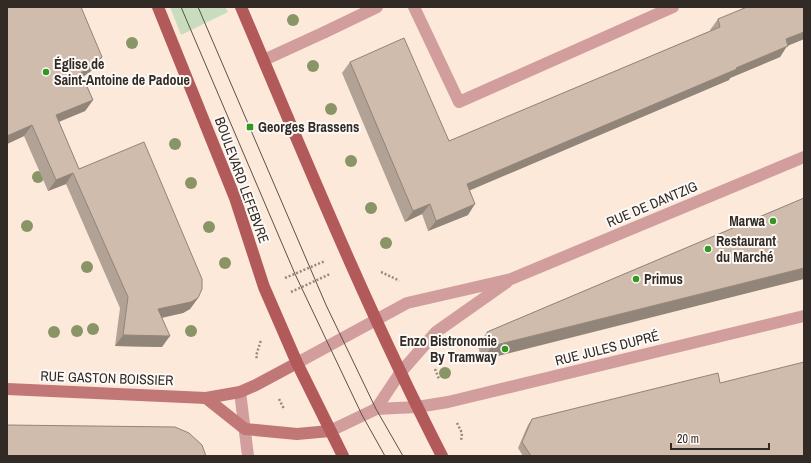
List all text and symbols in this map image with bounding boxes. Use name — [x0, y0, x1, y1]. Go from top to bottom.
place label: Église de Saint-Antoine de Padoue — [54, 55, 190, 89]
marker: Église de Saint-Antoine de Padoue — [41, 67, 51, 77]
street label: BOULEVARD LEFEBVRE — [211, 114, 273, 246]
place label: Georges Brassens — [258, 118, 359, 136]
marker: Georges Brassens — [245, 122, 255, 132]
street label: RUE DE DANTZIG — [604, 177, 700, 231]
place label: Marwa — [729, 212, 766, 230]
marker: Marwa — [768, 216, 778, 226]
place label: Restaurant du Marché — [716, 232, 776, 266]
marker: Restaurant du Marché — [703, 244, 713, 254]
place label: Primus — [644, 270, 683, 288]
marker: Primus — [631, 274, 641, 284]
street label: RUE JULES DUPRÉ — [553, 326, 661, 370]
place label: Enzo Bistronomie By Tramway — [399, 332, 498, 366]
marker: Enzo Bistronomie By Tramway — [500, 344, 510, 354]
street label: RUE GASTON BOISSIER — [40, 367, 174, 389]
scale bar — [671, 425, 769, 451]
text: 20 m — [677, 431, 699, 447]

